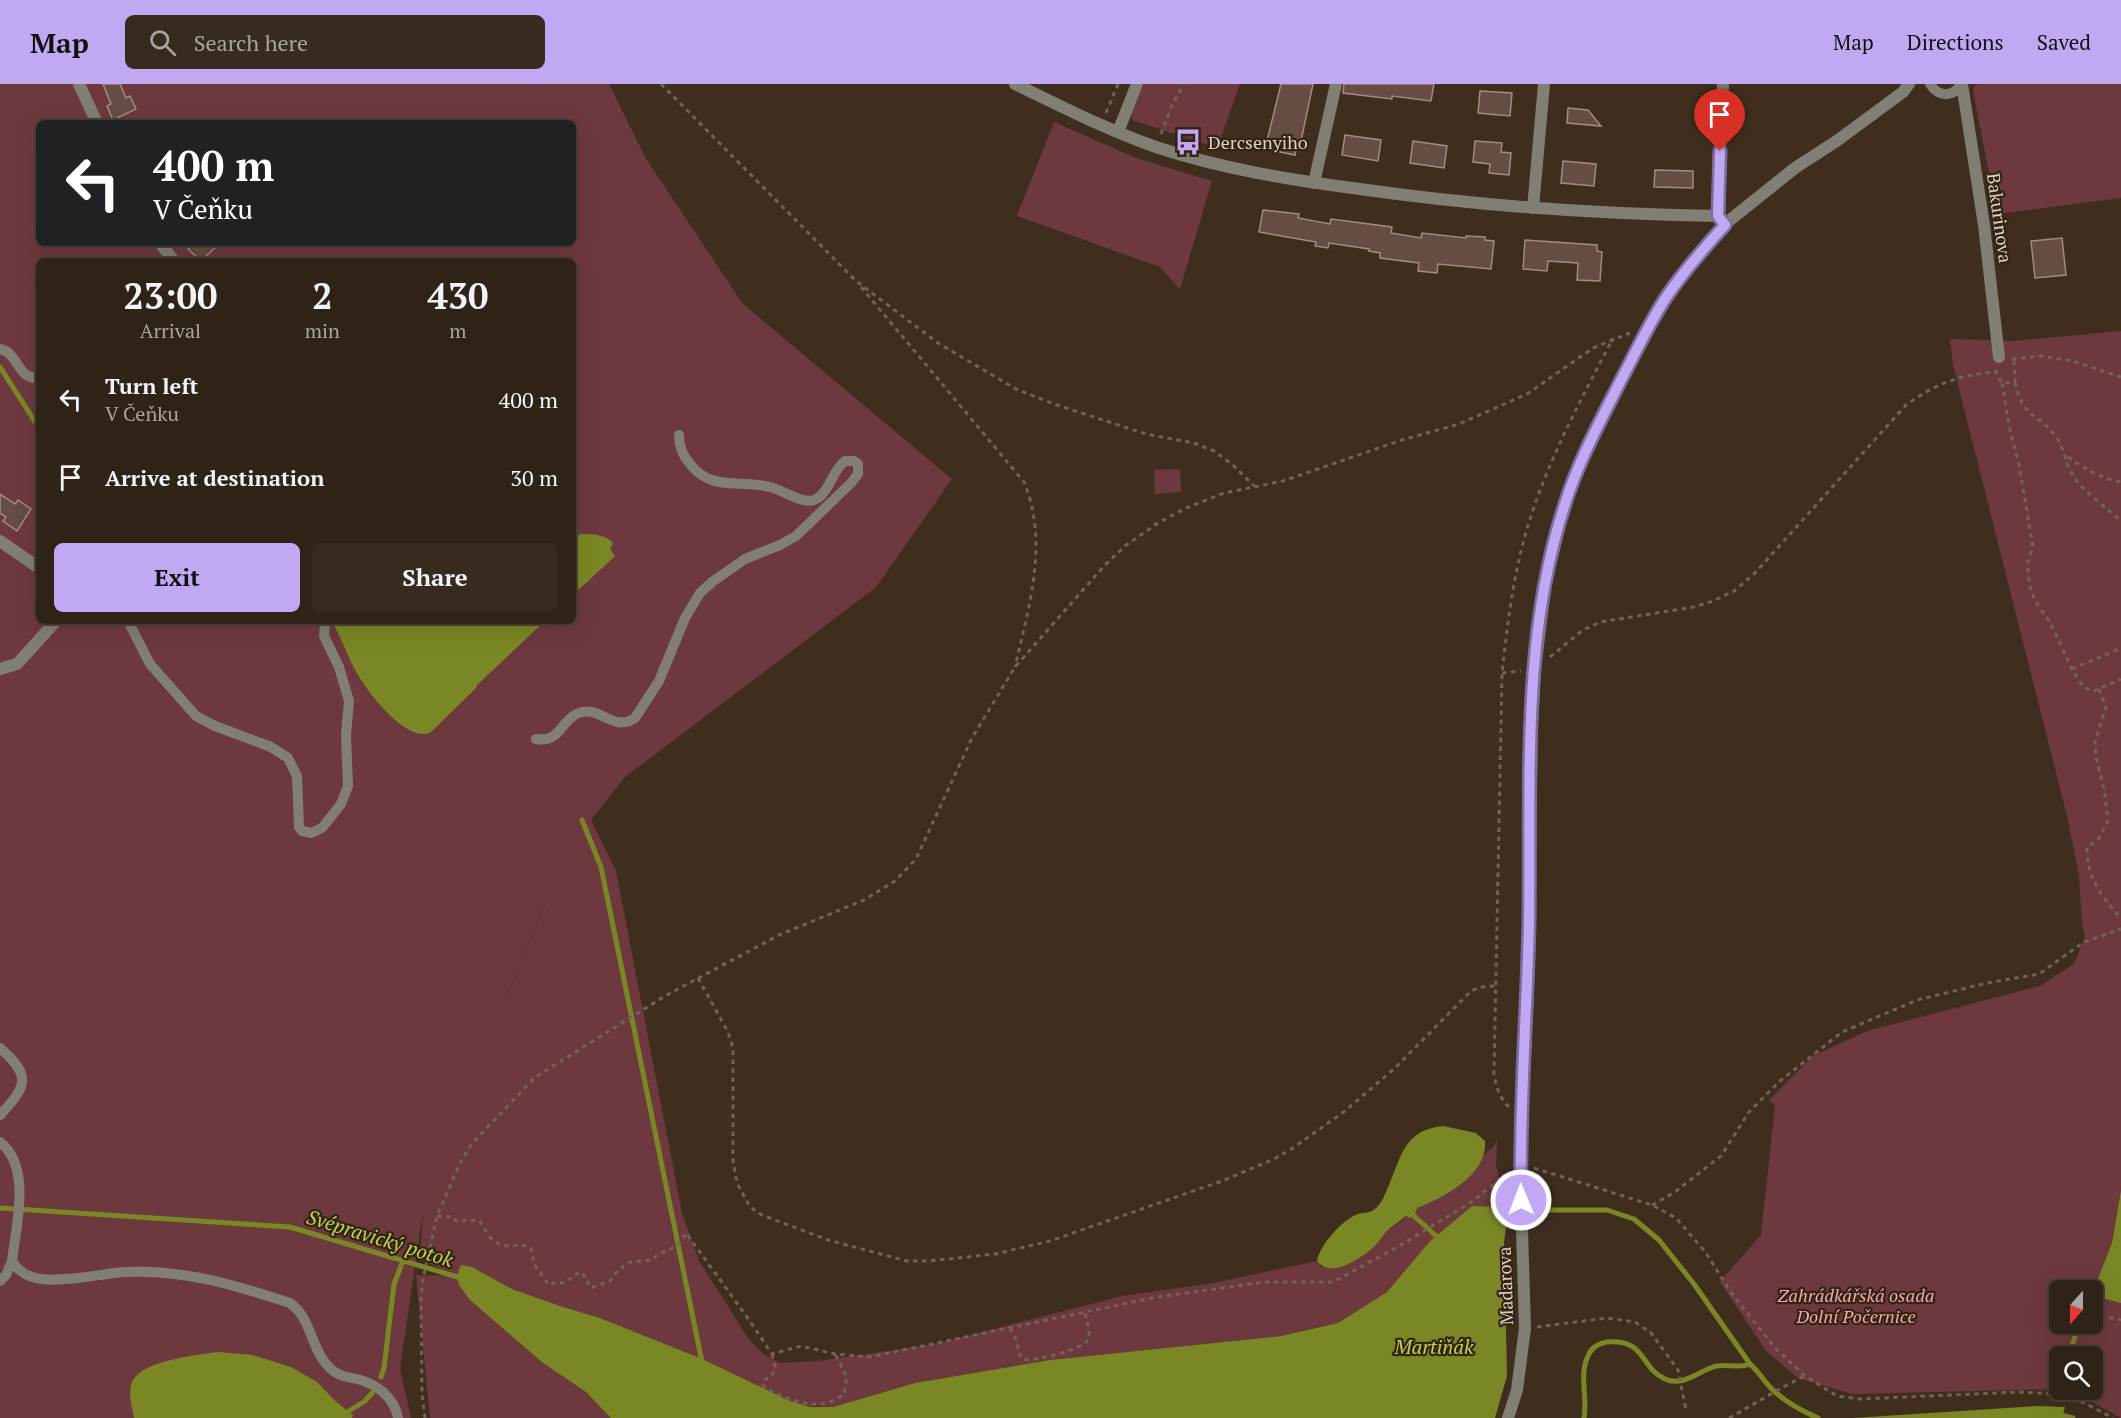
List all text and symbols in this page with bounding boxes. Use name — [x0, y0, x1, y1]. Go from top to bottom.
search box — [125, 15, 545, 69]
text: Map — [30, 24, 89, 61]
icon: search — [146, 26, 179, 59]
text: Search here — [194, 28, 308, 57]
text: Map — [1833, 28, 1874, 56]
text: Directions — [1907, 28, 2004, 56]
text: Saved — [2037, 28, 2091, 56]
pin — [1694, 89, 1745, 151]
icon: arrive — [1703, 98, 1736, 131]
bus stop icon: Dercsenyiho — [1173, 127, 1203, 157]
place label: Dercsenyiho — [1208, 130, 1308, 154]
text: 400 m — [153, 137, 274, 193]
icon: left — [54, 144, 132, 222]
street label: Bakurinova — [1982, 171, 2018, 265]
text: V Čeňku — [153, 191, 253, 227]
text: 23:00 — [124, 272, 217, 319]
text: 2 — [312, 272, 333, 319]
text: 430 — [427, 272, 488, 319]
text: Arrival — [140, 317, 201, 344]
text: min — [305, 317, 340, 344]
text: m — [449, 317, 467, 344]
text: Turn left — [105, 371, 198, 400]
icon: left — [54, 383, 87, 416]
text: 400 m — [498, 385, 558, 414]
text: V Čeňku — [105, 400, 179, 427]
icon: arrive — [54, 461, 87, 494]
text: Arrive at destination — [105, 463, 324, 492]
text: 30 m — [510, 463, 558, 492]
button: Exit — [54, 543, 300, 612]
button: Share — [312, 543, 558, 612]
position arrow — [1489, 1168, 1553, 1232]
water label: Svépravický potok — [303, 1203, 457, 1273]
street label: Madarova — [1492, 1246, 1518, 1326]
north arrow — [2049, 1280, 2103, 1334]
map controls — [2049, 1280, 2103, 1400]
park label: Zahrádkářská osada Dolní Počernice — [1778, 1283, 1934, 1328]
water label: Martiňák — [1393, 1333, 1474, 1360]
button: search — [2049, 1346, 2103, 1400]

